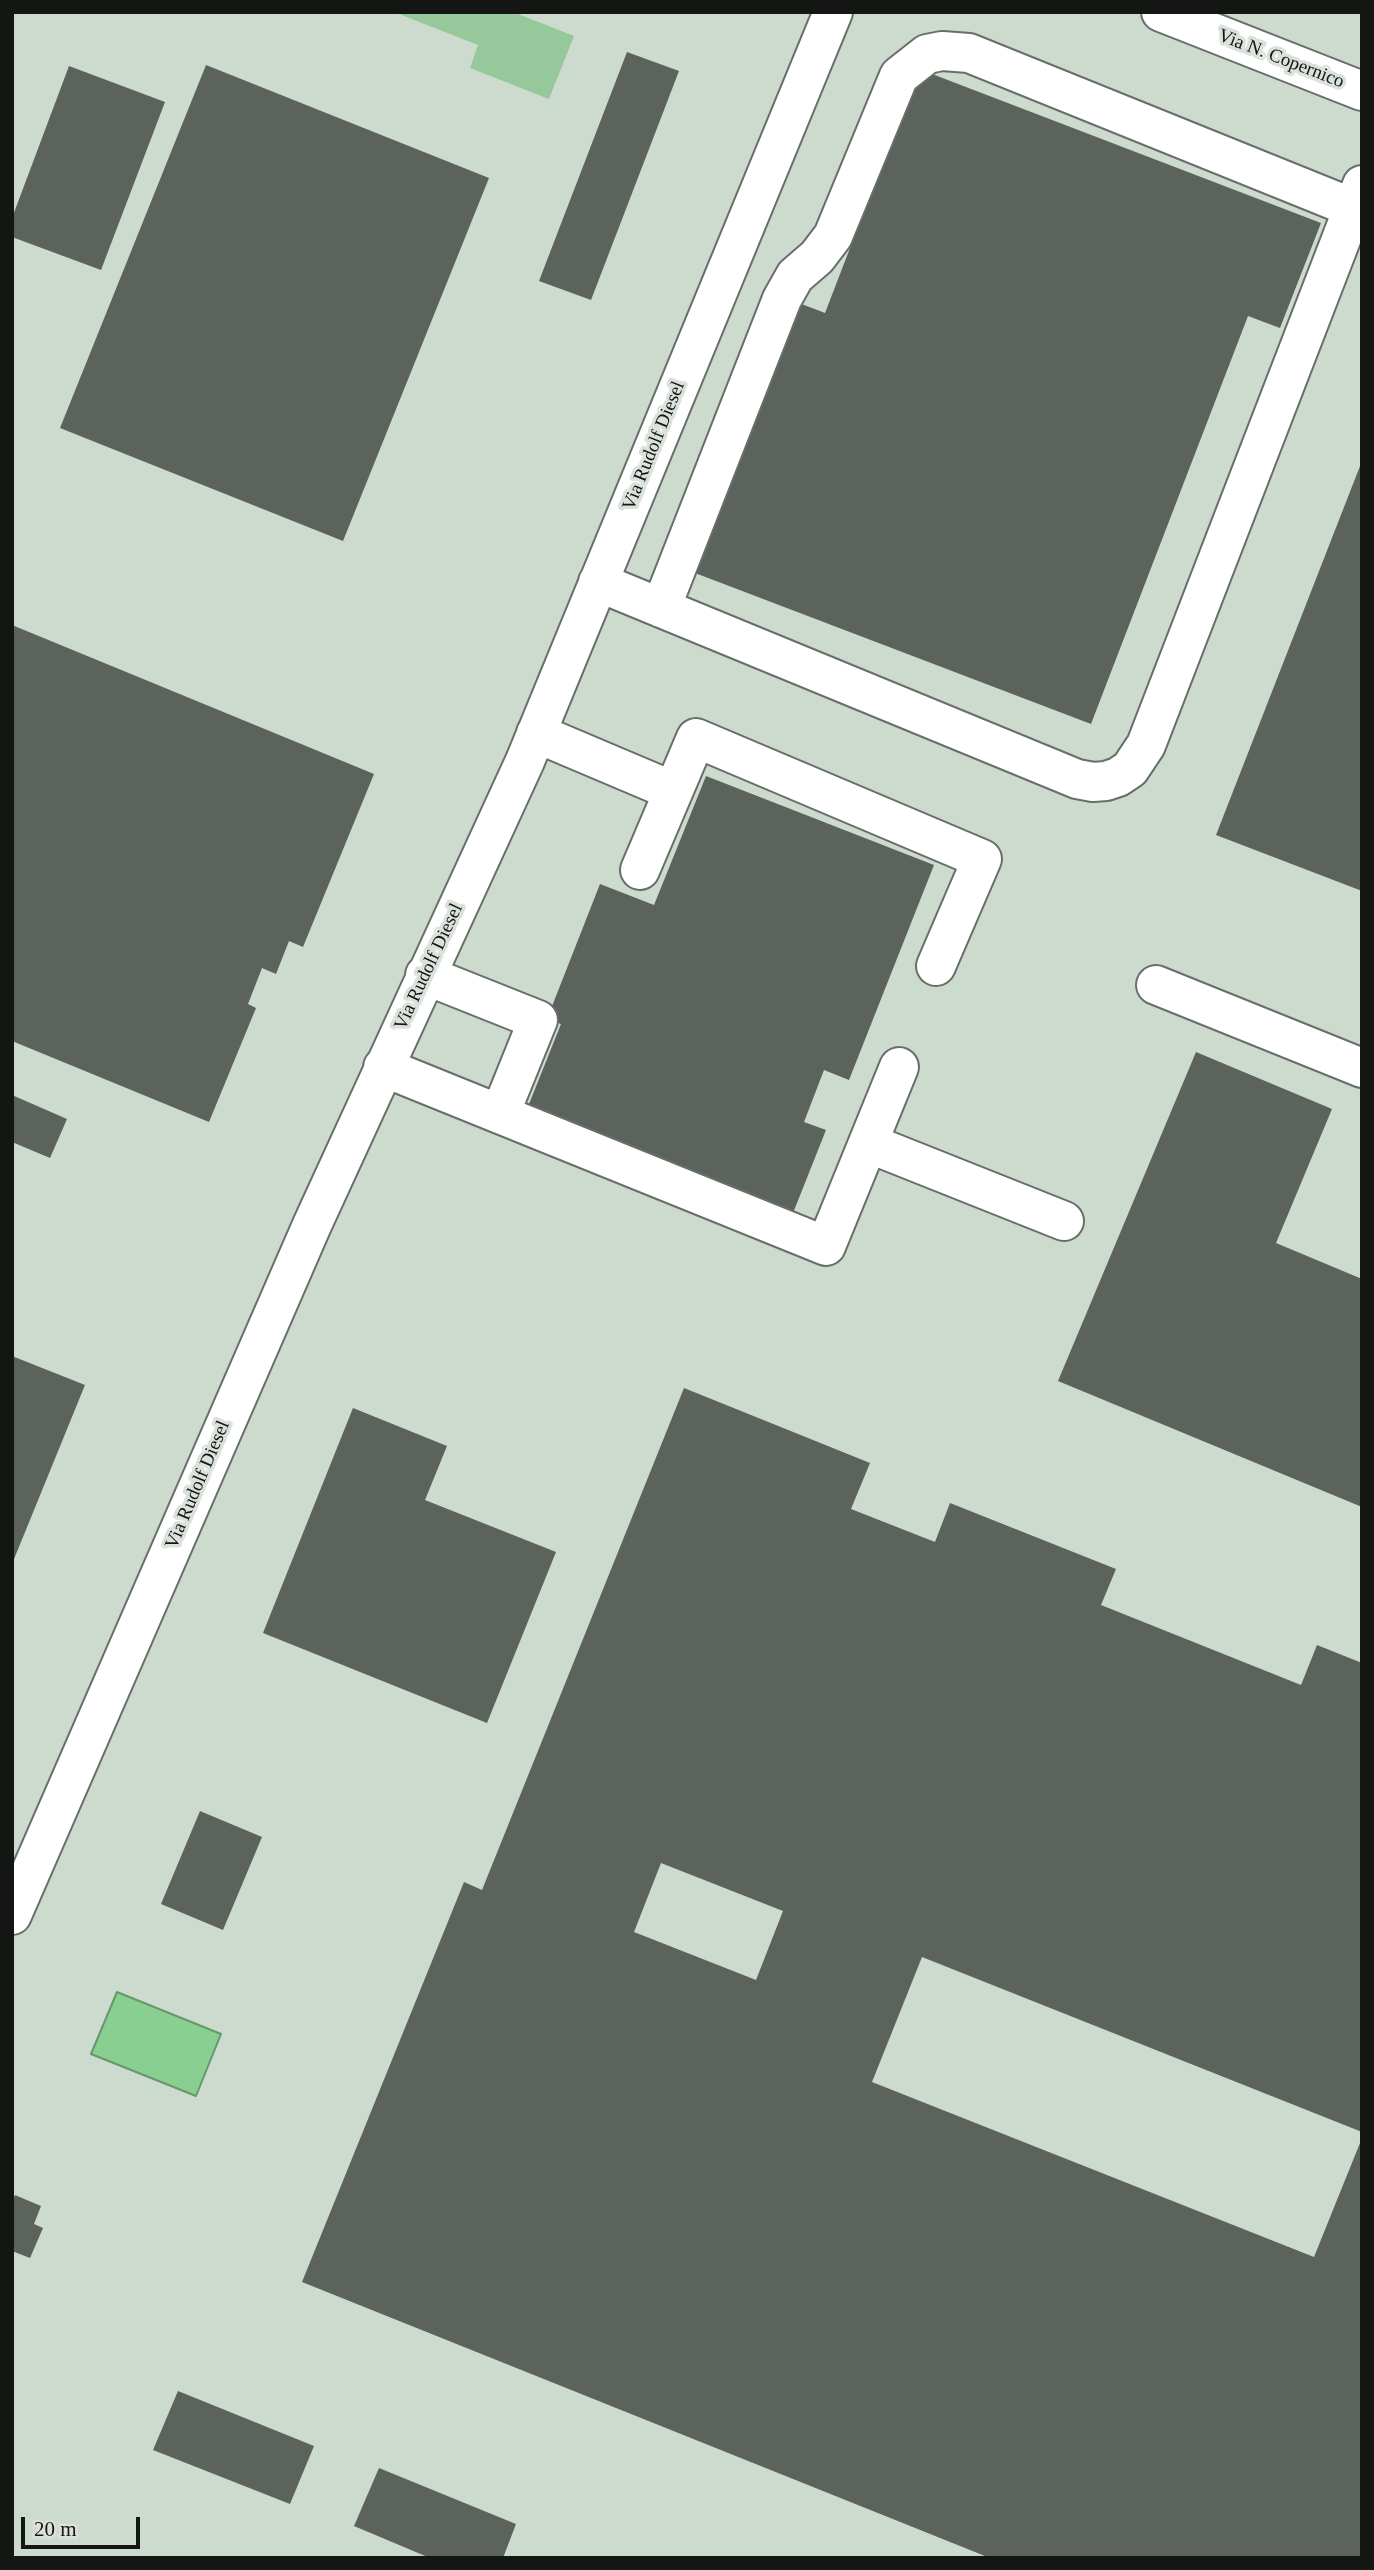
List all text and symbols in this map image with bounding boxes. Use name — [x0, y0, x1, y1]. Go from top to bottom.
street label: Via N. Copernico — [1215, 24, 1347, 94]
street label: Via Rudolf Diesel — [618, 378, 690, 514]
street label: Via Rudolf Diesel — [390, 900, 468, 1034]
street label: Via Rudolf Diesel — [161, 1417, 235, 1553]
scale bar — [24, 2504, 144, 2548]
text: 20 m — [34, 2517, 77, 2541]

